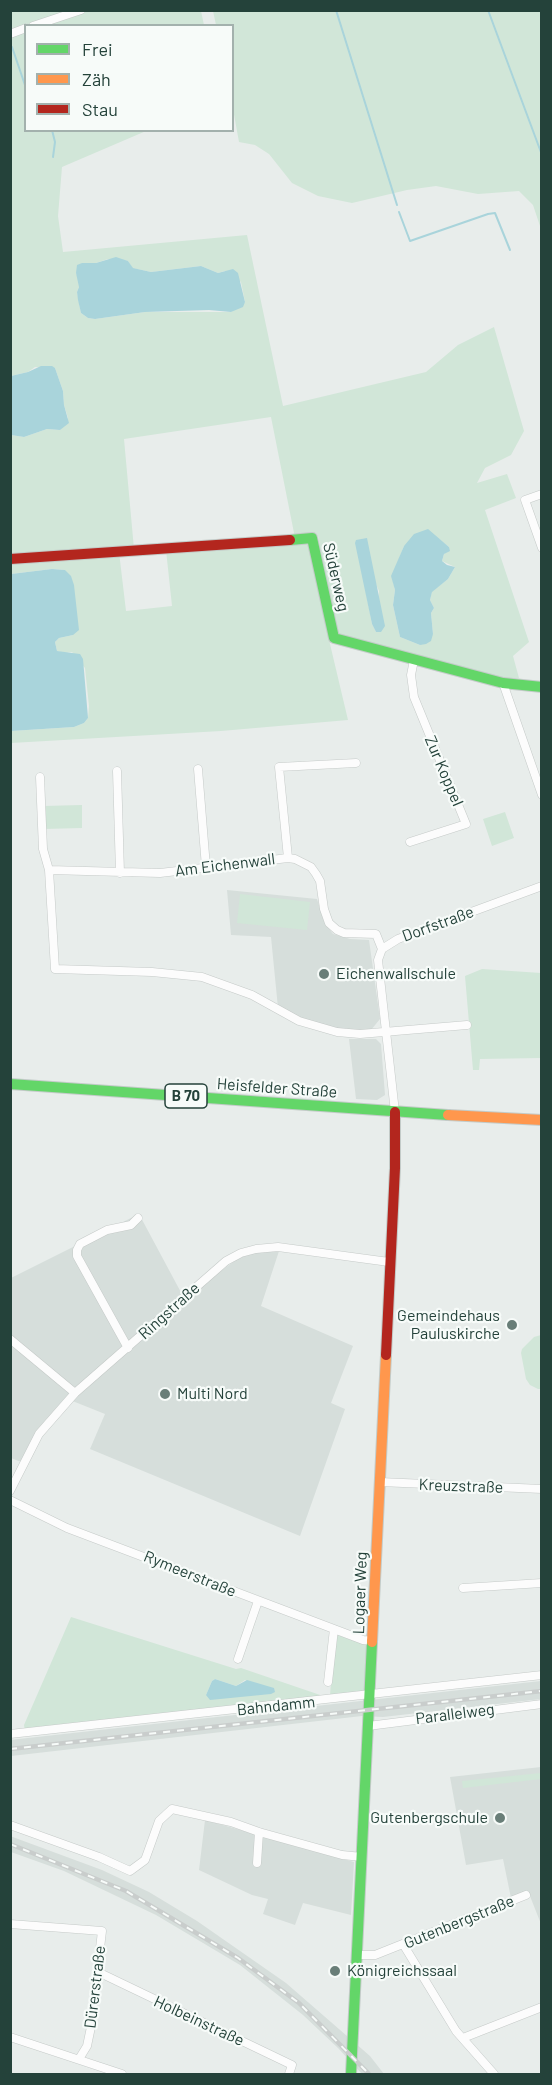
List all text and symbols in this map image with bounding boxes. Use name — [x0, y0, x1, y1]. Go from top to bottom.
legend — [24, 24, 234, 132]
text: Frei — [82, 38, 113, 60]
text: Zäh — [82, 68, 111, 90]
text: Stau — [82, 98, 118, 120]
street label: Süderweg — [319, 541, 353, 613]
street label: Zur Koppel — [421, 733, 467, 809]
street label: Am Eichenwall — [174, 849, 276, 881]
street label: Dorfstraße — [399, 902, 477, 946]
place label: Eichenwallschule — [336, 964, 456, 984]
marker: Eichenwallschule — [317, 967, 331, 981]
street label: Heisfelder Straße — [216, 1074, 338, 1102]
road number: B 70 — [165, 1084, 207, 1108]
street label: Ringstraße — [134, 1278, 204, 1344]
place label: Gemeindehaus Pauluskirche — [397, 1306, 500, 1344]
marker: Gemeindehaus Pauluskirche — [505, 1318, 519, 1332]
place label: Multi Nord — [177, 1384, 248, 1404]
marker: Multi Nord — [158, 1387, 172, 1401]
street label: Kreuzstraße — [418, 1475, 504, 1497]
street label: Rymeerstraße — [141, 1547, 239, 1601]
street label: Logaer Weg — [349, 1551, 371, 1635]
street label: Bahndamm — [236, 1692, 316, 1720]
street label: Parallelweg — [414, 1700, 496, 1728]
place label: Gutenbergschule — [370, 1808, 488, 1828]
marker: Gutenbergschule — [493, 1811, 507, 1825]
street label: Gutenbergstraße — [401, 1891, 517, 1953]
street label: Dürerstraße — [80, 1945, 110, 2029]
place label: Königreichssaal — [347, 1961, 457, 1981]
marker: Königreichssaal — [328, 1964, 342, 1978]
street label: Holbeinstraße — [151, 1992, 247, 2050]

